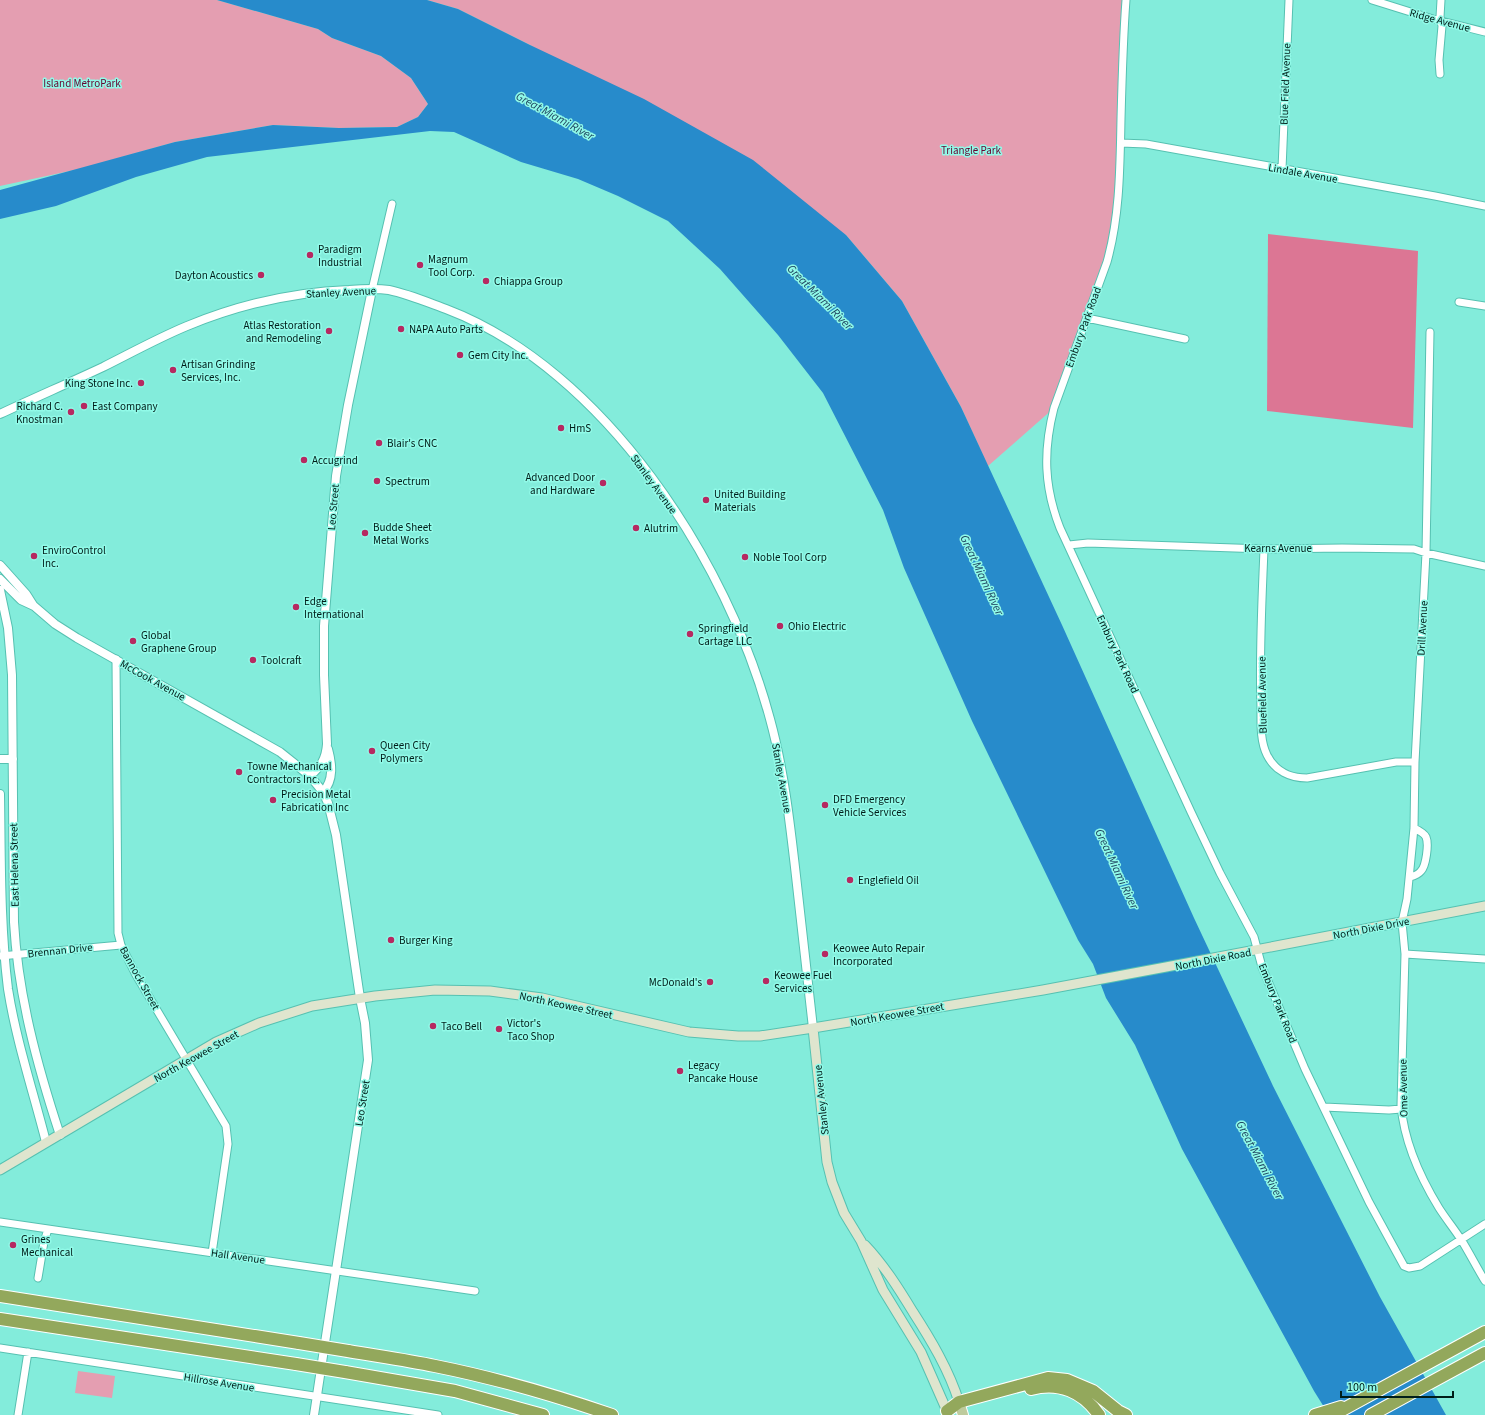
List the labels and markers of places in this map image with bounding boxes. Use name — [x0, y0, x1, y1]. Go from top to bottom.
place label: Paradigm Industrial — [318, 242, 362, 270]
marker: Paradigm Industrial — [305, 250, 315, 260]
place label: Magnum Tool Corp. — [428, 252, 475, 280]
marker: Magnum Tool Corp. — [415, 260, 425, 270]
place label: Dayton Acoustics — [175, 268, 253, 283]
marker: Dayton Acoustics — [256, 270, 266, 280]
place label: Chiappa Group — [494, 274, 563, 289]
marker: Chiappa Group — [481, 276, 491, 286]
place label: Atlas Restoration and Remodeling — [243, 318, 321, 346]
place label: NAPA Auto Parts — [409, 322, 483, 337]
marker: NAPA Auto Parts — [396, 324, 406, 334]
marker: Atlas Restoration and Remodeling — [324, 326, 334, 336]
place label: Gem City Inc. — [468, 348, 529, 363]
marker: Gem City Inc. — [455, 350, 465, 360]
place label: Artisan Grinding Services, Inc. — [181, 357, 256, 385]
marker: Artisan Grinding Services, Inc. — [168, 365, 178, 375]
place label: King Stone Inc. — [65, 376, 133, 391]
marker: King Stone Inc. — [136, 378, 146, 388]
place label: Richard C. Knostman — [16, 399, 63, 427]
place label: East Company — [92, 399, 158, 414]
marker: East Company — [79, 401, 89, 411]
marker: Richard C. Knostman — [66, 407, 76, 417]
place label: HmS — [569, 421, 591, 436]
marker: HmS — [556, 423, 566, 433]
place label: Blair's CNC — [387, 436, 437, 451]
marker: Blair's CNC — [374, 438, 384, 448]
place label: Accugrind — [312, 453, 358, 468]
marker: Accugrind — [299, 455, 309, 465]
place label: Advanced Door and Hardware — [525, 470, 596, 498]
place label: Spectrum — [385, 474, 430, 489]
marker: Spectrum — [372, 476, 382, 486]
marker: Advanced Door and Hardware — [598, 478, 608, 488]
place label: United Building Materials — [714, 487, 786, 515]
marker: United Building Materials — [701, 495, 711, 505]
place label: Budde Sheet Metal Works — [373, 520, 432, 548]
place label: Alutrim — [644, 521, 678, 536]
marker: Alutrim — [631, 523, 641, 533]
marker: Budde Sheet Metal Works — [360, 528, 370, 538]
place label: EnviroControl Inc. — [42, 543, 106, 571]
place label: Noble Tool Corp — [753, 550, 827, 565]
marker: EnviroControl Inc. — [29, 551, 39, 561]
marker: Noble Tool Corp — [740, 552, 750, 562]
place label: Edge International — [304, 594, 364, 622]
marker: Edge International — [291, 602, 301, 612]
place label: Ohio Electric — [788, 619, 846, 634]
place label: Springfield Cartage LLC — [698, 621, 752, 649]
marker: Ohio Electric — [775, 621, 785, 631]
place label: Global Graphene Group — [141, 628, 217, 656]
marker: Springfield Cartage LLC — [685, 629, 695, 639]
marker: Global Graphene Group — [128, 636, 138, 646]
place label: Toolcraft — [261, 653, 302, 668]
marker: Toolcraft — [248, 655, 258, 665]
place label: Queen City Polymers — [380, 738, 430, 766]
marker: Queen City Polymers — [367, 746, 377, 756]
place label: Towne Mechanical Contractors Inc. — [247, 759, 332, 787]
marker: Towne Mechanical Contractors Inc. — [234, 767, 244, 777]
place label: Precision Metal Fabrication Inc — [281, 787, 351, 815]
place label: DFD Emergency Vehicle Services — [833, 792, 907, 820]
marker: Precision Metal Fabrication Inc — [268, 795, 278, 805]
marker: DFD Emergency Vehicle Services — [820, 800, 830, 810]
place label: Englefield Oil — [858, 873, 919, 888]
marker: Englefield Oil — [845, 875, 855, 885]
place label: Burger King — [399, 933, 453, 948]
marker: Burger King — [386, 935, 396, 945]
place label: Keowee Auto Repair Incorporated — [833, 941, 925, 969]
marker: Keowee Auto Repair Incorporated — [820, 949, 830, 959]
place label: Keowee Fuel Services — [774, 968, 832, 996]
place label: McDonald's — [649, 975, 702, 990]
marker: Keowee Fuel Services — [761, 976, 771, 986]
marker: McDonald's — [705, 977, 715, 987]
place label: Victor's Taco Shop — [507, 1016, 555, 1044]
place label: Taco Bell — [441, 1019, 482, 1034]
marker: Taco Bell — [428, 1021, 438, 1031]
marker: Victor's Taco Shop — [494, 1024, 504, 1034]
place label: Legacy Pancake House — [688, 1058, 758, 1086]
marker: Legacy Pancake House — [675, 1066, 685, 1076]
place label: Grines Mechanical — [21, 1232, 73, 1260]
marker: Grines Mechanical — [8, 1240, 18, 1250]

